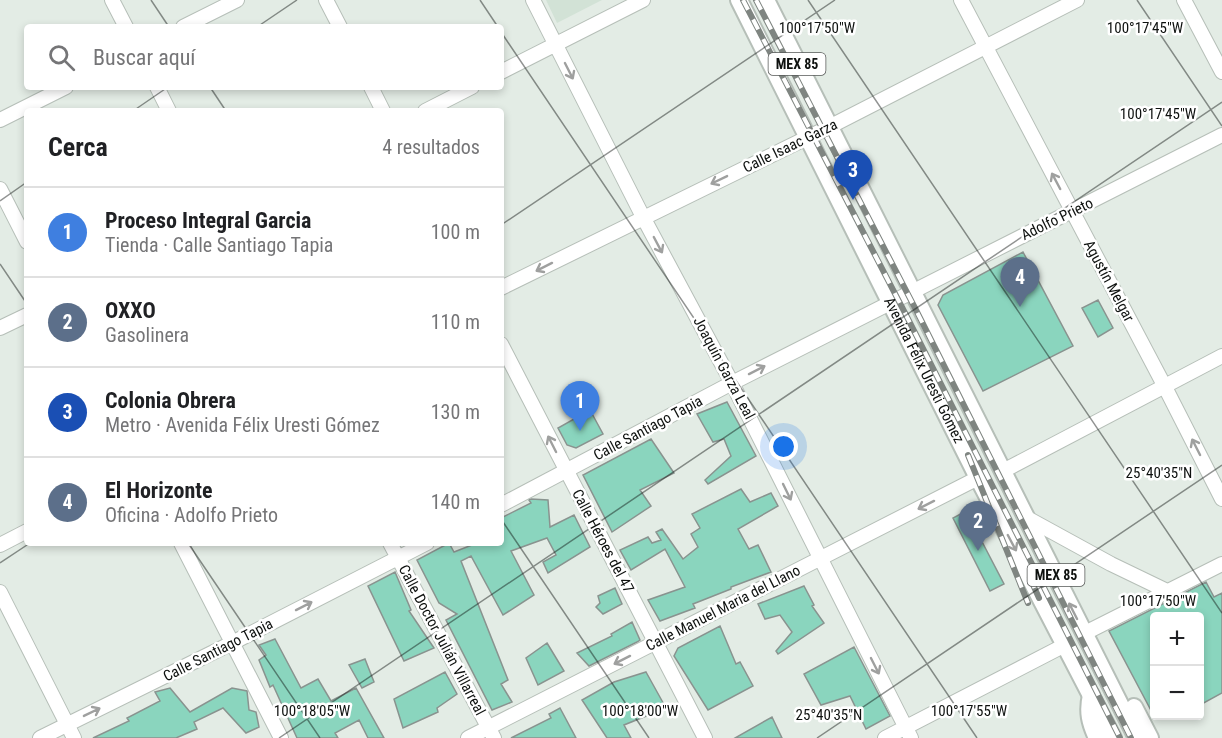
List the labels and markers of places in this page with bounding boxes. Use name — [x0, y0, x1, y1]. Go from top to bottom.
pin: 3 — [834, 150, 872, 200]
pin: 4 — [1000, 258, 1040, 307]
pin: 1 — [560, 382, 600, 431]
pin: 2 — [958, 502, 998, 551]

